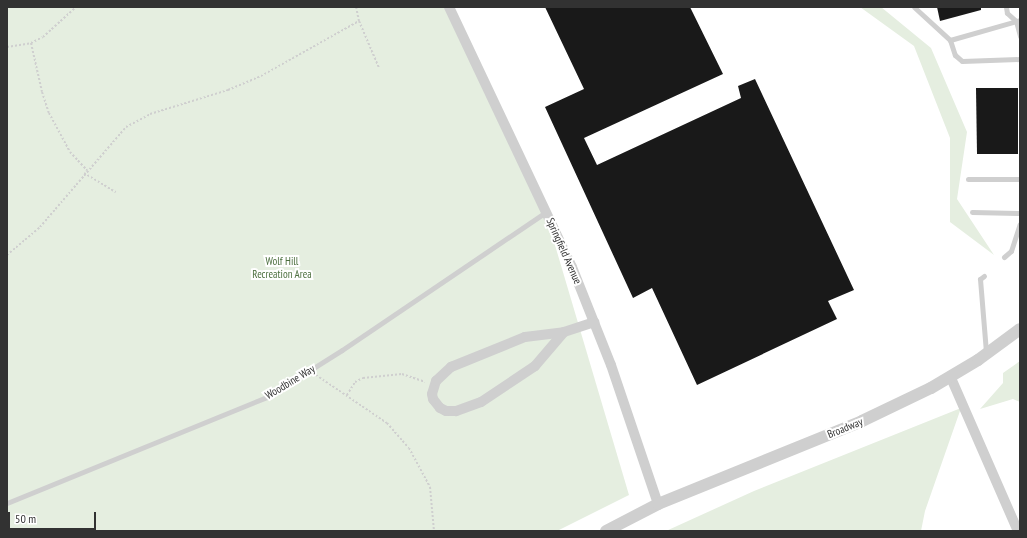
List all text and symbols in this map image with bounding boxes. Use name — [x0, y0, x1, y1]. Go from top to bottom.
street label: Springfield Avenue — [543, 216, 585, 286]
park label: Wolf Hill Recreation Area — [252, 255, 312, 281]
street label: Woodbine Way — [263, 362, 317, 402]
street label: Broadway — [825, 415, 865, 441]
scale bar — [10, 504, 98, 530]
text: 50 m — [15, 511, 36, 526]

